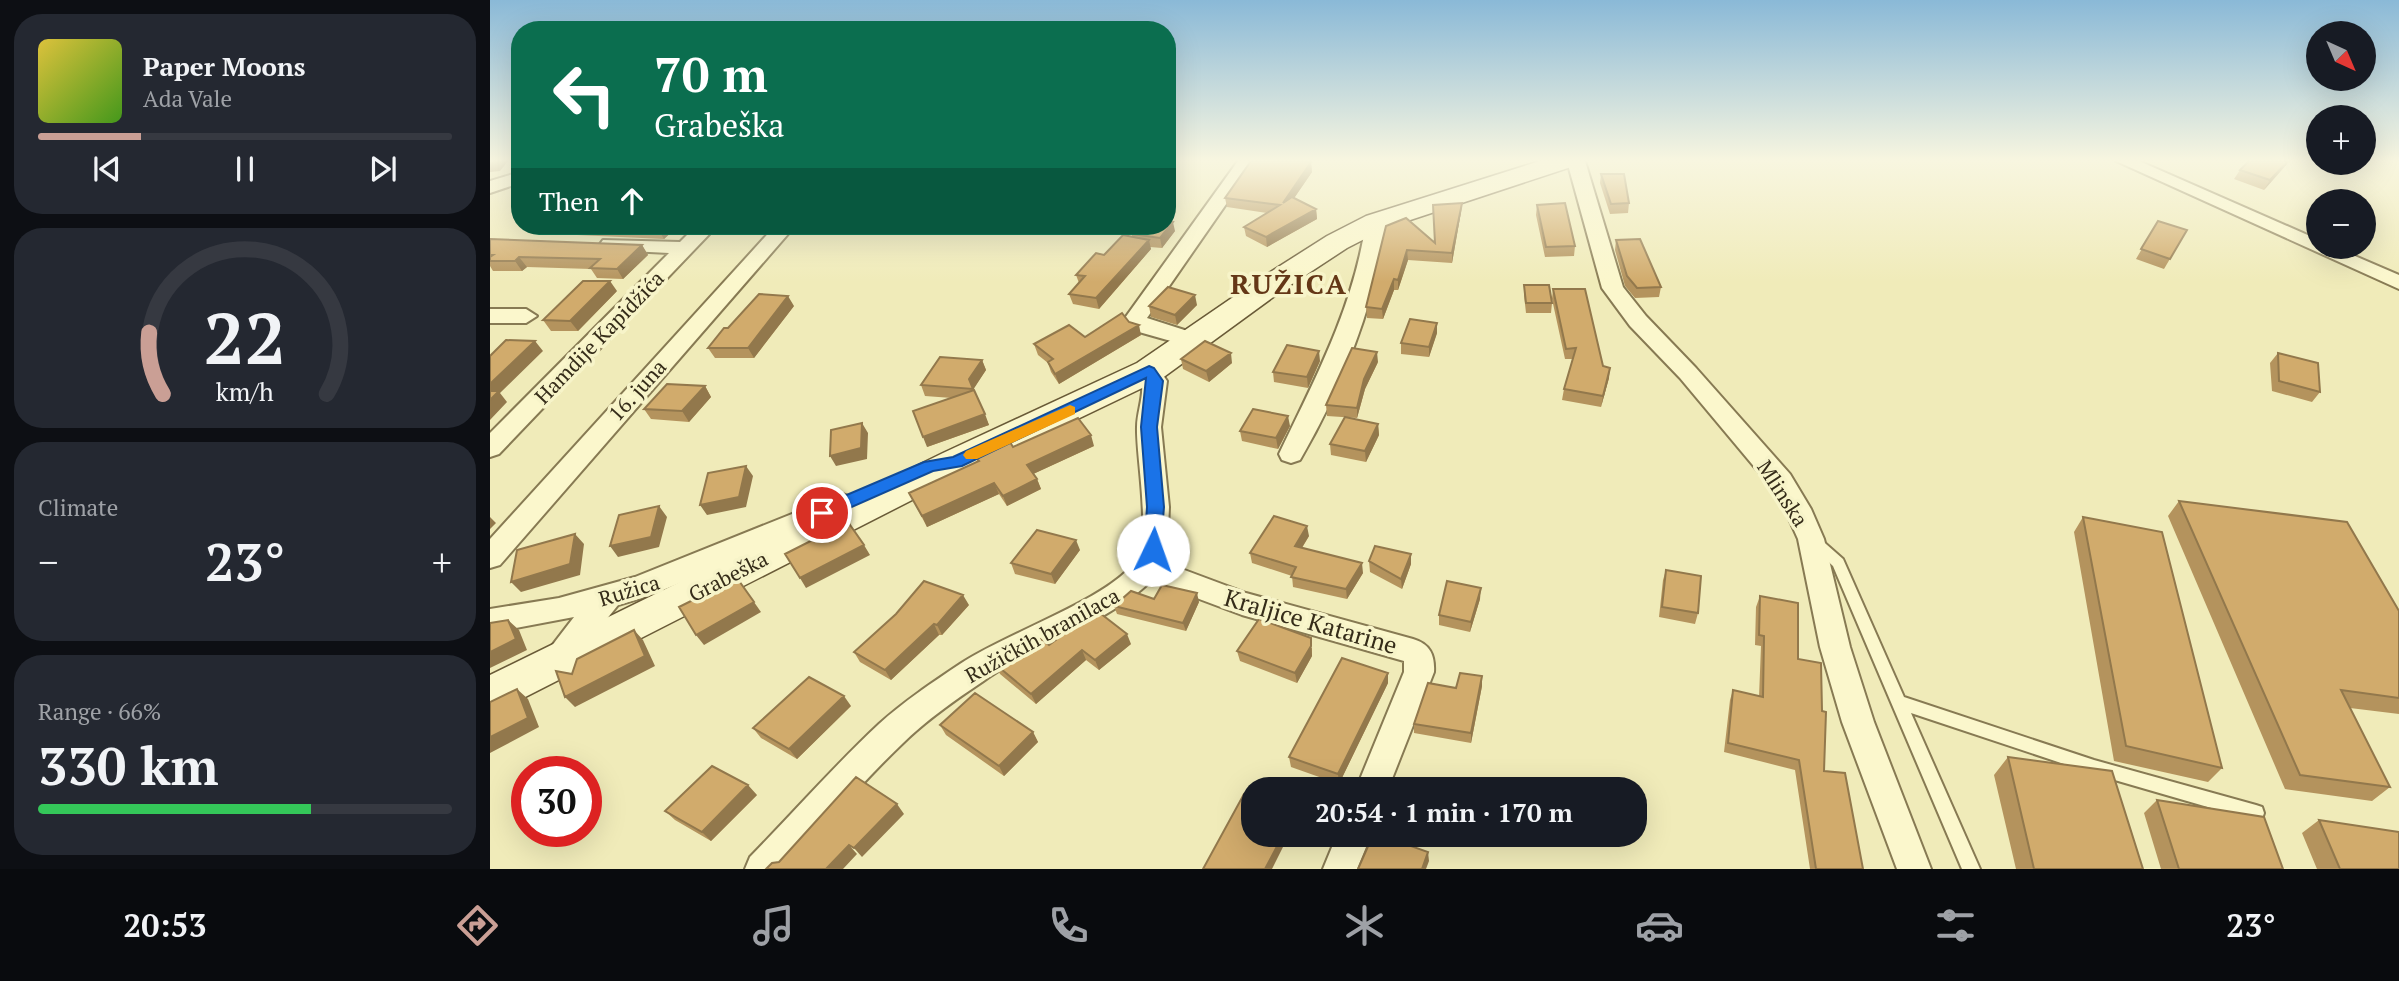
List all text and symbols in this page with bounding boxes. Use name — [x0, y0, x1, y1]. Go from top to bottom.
north arrow — [2306, 21, 2376, 91]
map controls — [2306, 21, 2376, 259]
text: 70 m — [654, 41, 768, 106]
text: Paper Moons — [143, 49, 306, 83]
icon: left — [539, 49, 630, 140]
text: Ada Vale — [143, 83, 232, 114]
text: Grabeška — [654, 104, 785, 146]
button: + — [2306, 105, 2376, 175]
icon: previous — [88, 150, 126, 188]
icon: pause — [226, 150, 264, 188]
icon: next — [364, 150, 402, 188]
icon: ahead — [613, 182, 651, 220]
text: Then — [539, 184, 599, 218]
button: − — [2306, 189, 2376, 259]
street label: Hamdije Kapidžića — [528, 264, 670, 410]
district label: RUŽICA — [1230, 265, 1348, 302]
text: 22 — [204, 288, 286, 385]
street label: 16. juna — [602, 353, 672, 427]
text: km/h — [216, 374, 274, 407]
street label: Mlinska — [1751, 454, 1815, 532]
pin — [792, 483, 852, 543]
text: Climate — [38, 492, 118, 523]
icon: arrive — [803, 494, 841, 532]
position arrow — [1116, 513, 1190, 587]
text: 23° — [205, 527, 285, 596]
text: − — [38, 537, 58, 587]
text: + — [432, 537, 452, 587]
street label: Grabeška — [683, 544, 773, 608]
street label: Ružica — [595, 567, 663, 613]
street label: Ružičkih branilaca — [960, 581, 1125, 689]
street label: Kraljice Katarine — [1221, 581, 1401, 661]
text: Range · 66% — [38, 696, 161, 727]
text: 330 km — [38, 731, 219, 800]
speed limit sign: 30 — [511, 756, 602, 847]
text: 20:54 · 1 min · 170 m — [1315, 795, 1573, 829]
icon: directions — [453, 901, 502, 950]
icon: music — [749, 901, 798, 950]
icon: phone — [1044, 901, 1093, 950]
icon: climate — [1340, 901, 1389, 950]
icon: car — [1635, 901, 1684, 950]
icon: filters — [1931, 901, 1980, 950]
text: 20:53 — [123, 904, 207, 946]
text: 23° — [2226, 904, 2276, 946]

